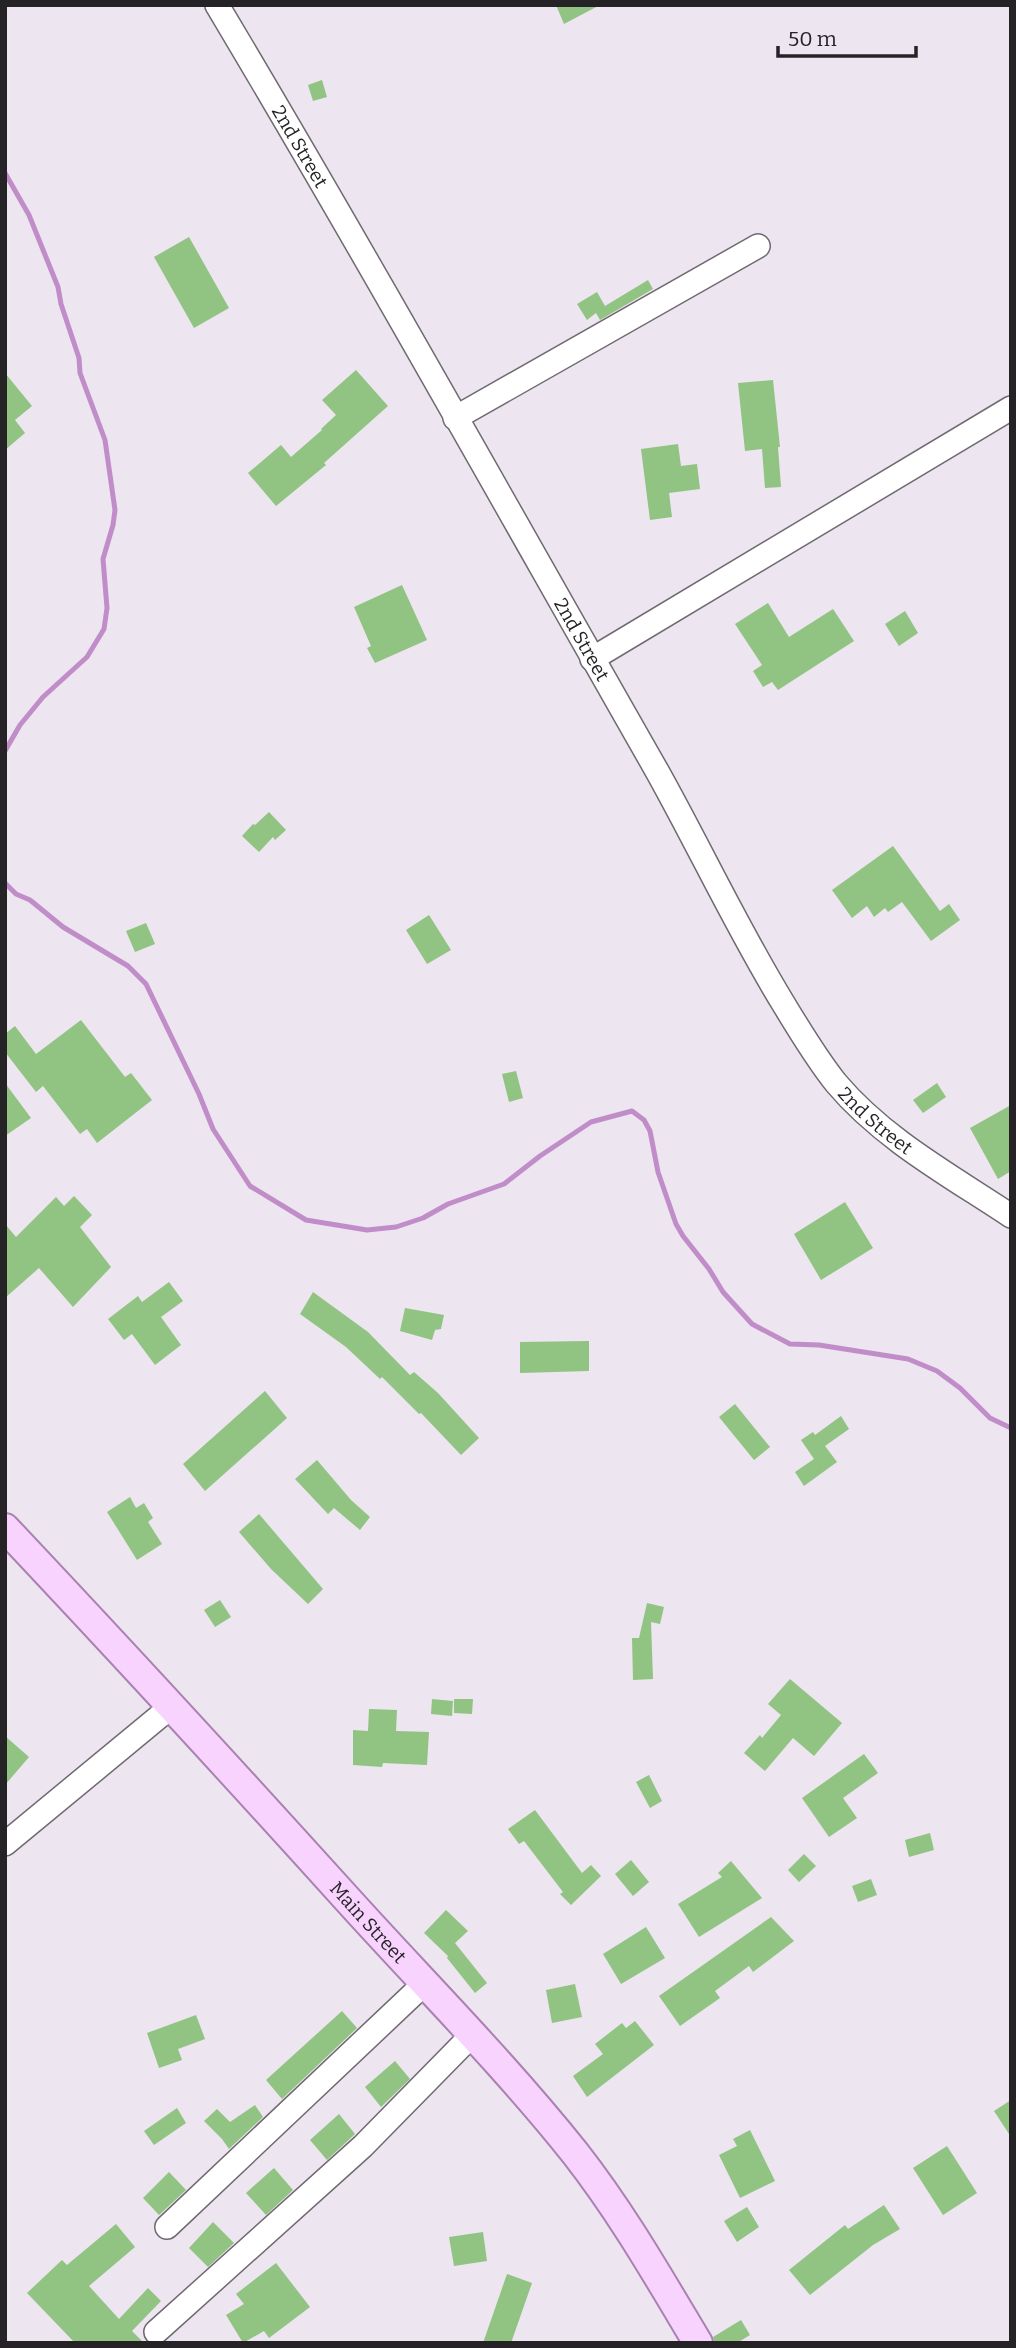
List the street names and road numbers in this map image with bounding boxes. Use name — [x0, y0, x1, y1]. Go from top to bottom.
street label: 2nd Street — [267, 101, 333, 192]
street label: 2nd Street — [549, 594, 614, 685]
street label: 2nd Street — [833, 1082, 917, 1159]
street label: Main Street — [325, 1877, 411, 1968]

